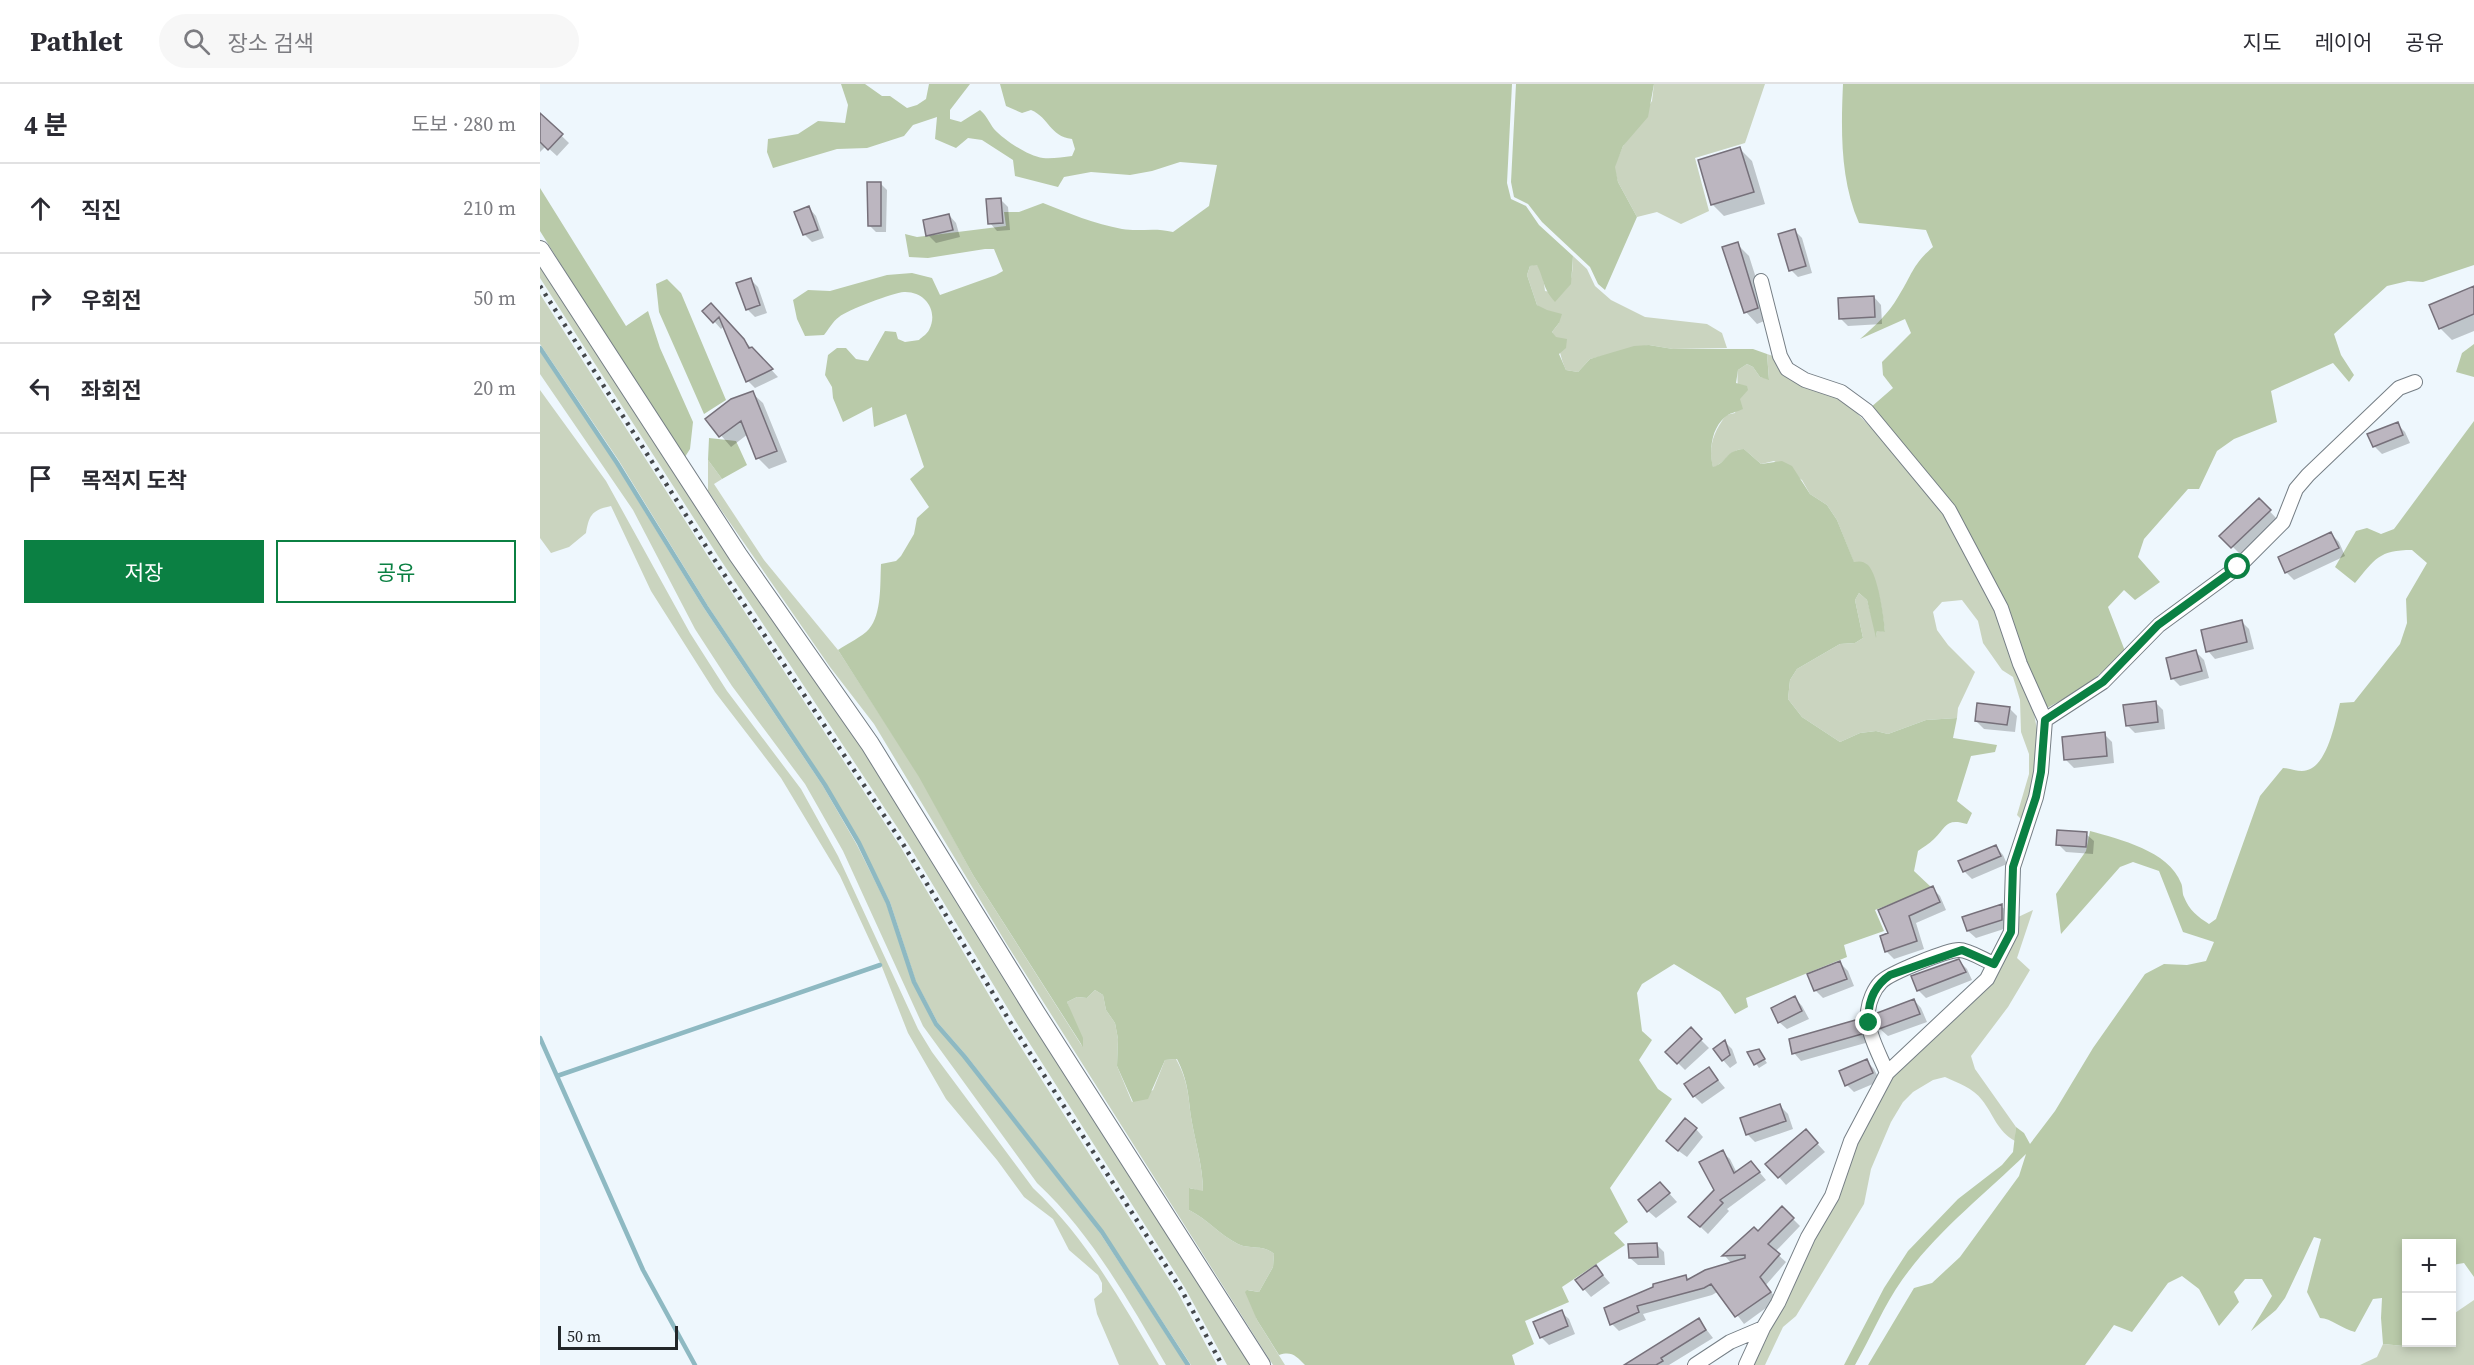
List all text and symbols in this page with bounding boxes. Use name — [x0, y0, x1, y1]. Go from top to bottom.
search box — [159, 14, 579, 68]
text: Pathlet — [30, 22, 123, 60]
icon: search — [180, 25, 213, 58]
text: 장소 검색 — [228, 28, 314, 58]
text: 지도 — [2243, 28, 2281, 57]
text: 레이어 — [2314, 28, 2372, 57]
text: 공유 — [2405, 28, 2444, 57]
text: 4 분 — [24, 107, 68, 143]
text: 도보 · 280 m — [411, 110, 516, 138]
icon: ahead — [24, 192, 57, 225]
text: 210 m — [463, 194, 516, 222]
text: 직진 — [81, 195, 121, 225]
icon: right — [24, 282, 57, 315]
text: 50 m — [473, 284, 516, 312]
text: 우회전 — [81, 285, 142, 315]
icon: left — [24, 372, 57, 405]
text: 20 m — [473, 374, 516, 402]
text: 좌회전 — [81, 375, 142, 405]
icon: arrive — [24, 462, 57, 495]
text: 목적지 도착 — [81, 465, 187, 495]
button: 저장 — [24, 540, 264, 603]
button: 공유 — [276, 540, 516, 603]
route start — [2224, 553, 2250, 579]
route end — [1855, 1009, 1881, 1035]
map controls — [2402, 1239, 2456, 1347]
button: + — [2402, 1239, 2456, 1293]
button: − — [2402, 1293, 2456, 1347]
scale bar — [558, 1323, 678, 1350]
text: 50 m — [567, 1325, 601, 1347]

